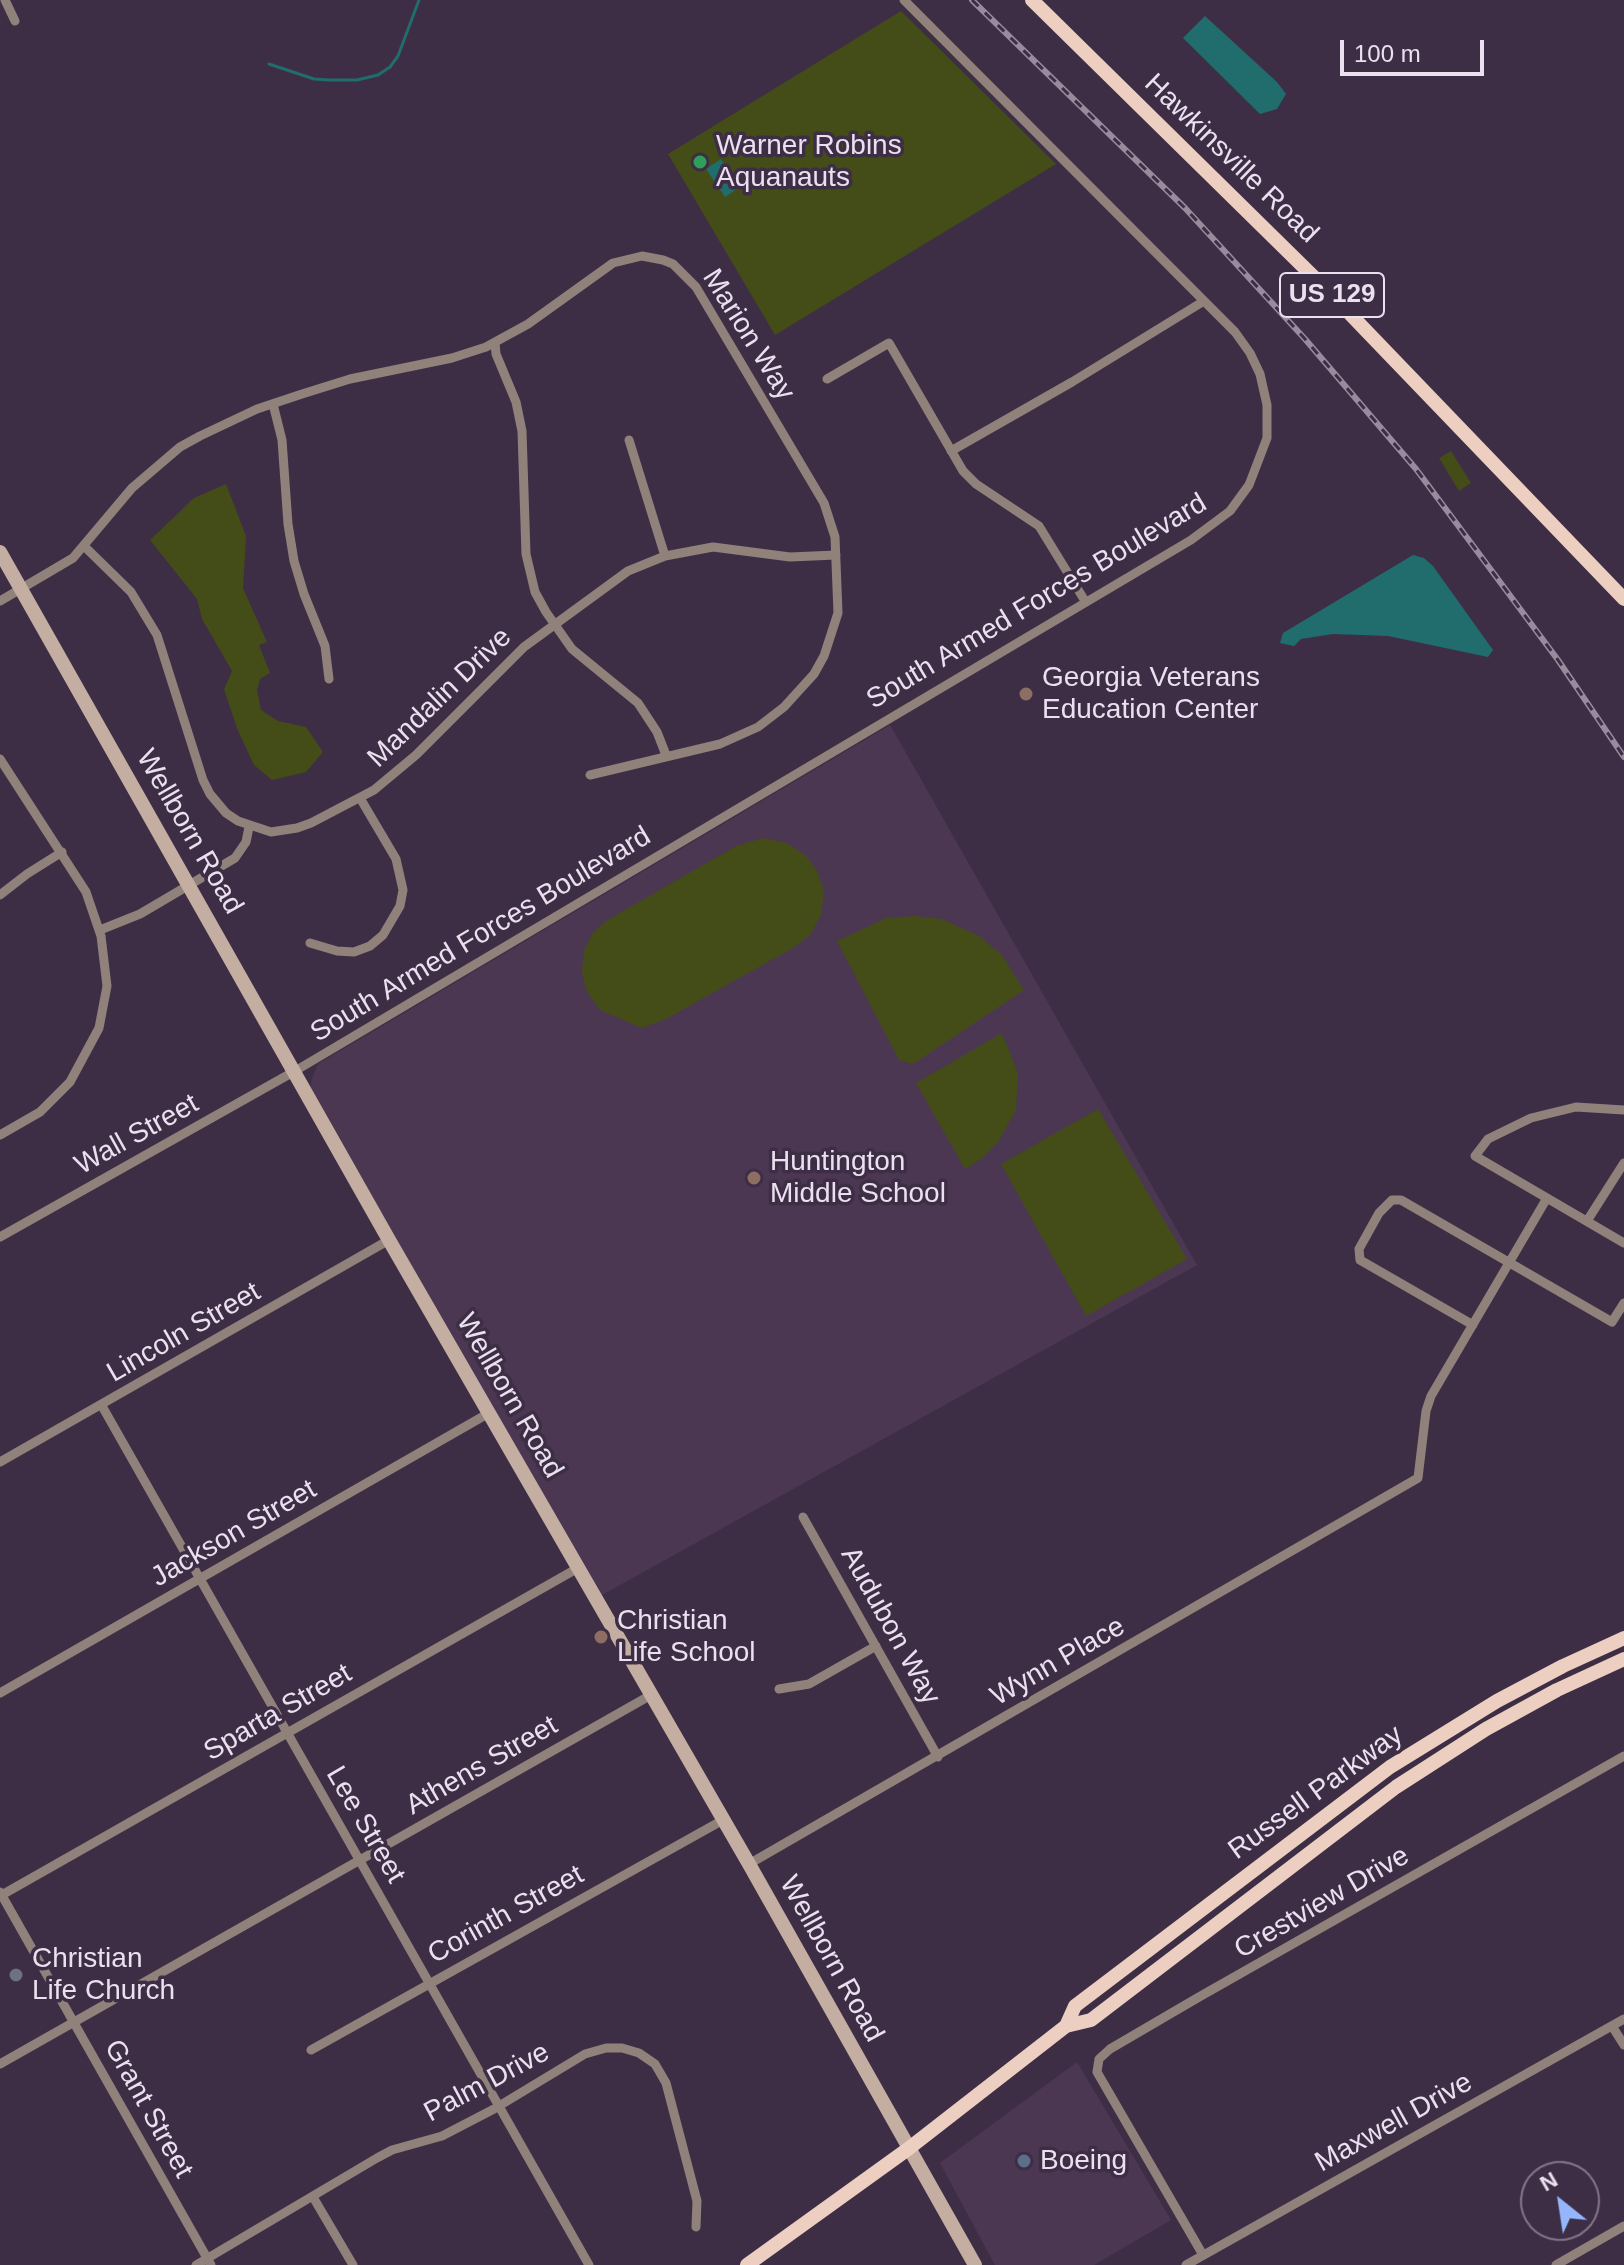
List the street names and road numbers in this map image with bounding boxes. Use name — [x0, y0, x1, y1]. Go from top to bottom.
street label: Hawkinsville Road — [1137, 67, 1325, 251]
street label: Marion Way — [694, 263, 802, 407]
road number: US 129 — [1280, 273, 1384, 317]
street label: South Armed Forces Boulevard — [861, 487, 1213, 717]
street label: Mandalin Drive — [361, 621, 519, 775]
street label: Wellborn Road — [128, 744, 250, 920]
street label: South Armed Forces Boulevard — [305, 820, 657, 1050]
street label: Wall Street — [69, 1087, 205, 1183]
street label: Lincoln Street — [101, 1276, 267, 1390]
street label: Wellborn Road — [448, 1308, 570, 1484]
street label: Jackson Street — [145, 1473, 323, 1595]
street label: Audubon Way — [833, 1541, 947, 1711]
street label: Wynn Place — [985, 1610, 1131, 1714]
street label: Sparta Street — [198, 1657, 358, 1769]
street label: Athens Street — [400, 1709, 564, 1823]
street label: Russell Parkway — [1222, 1719, 1410, 1867]
street label: Lee Street — [318, 1761, 412, 1889]
street label: Crestview Drive — [1229, 1839, 1415, 1967]
street label: Corinth Street — [422, 1858, 590, 1972]
street label: Wellborn Road — [772, 1870, 890, 2048]
street label: Grant Street — [96, 2034, 200, 2184]
street label: Palm Drive — [419, 2036, 555, 2130]
street label: Maxwell Drive — [1310, 2066, 1478, 2180]

